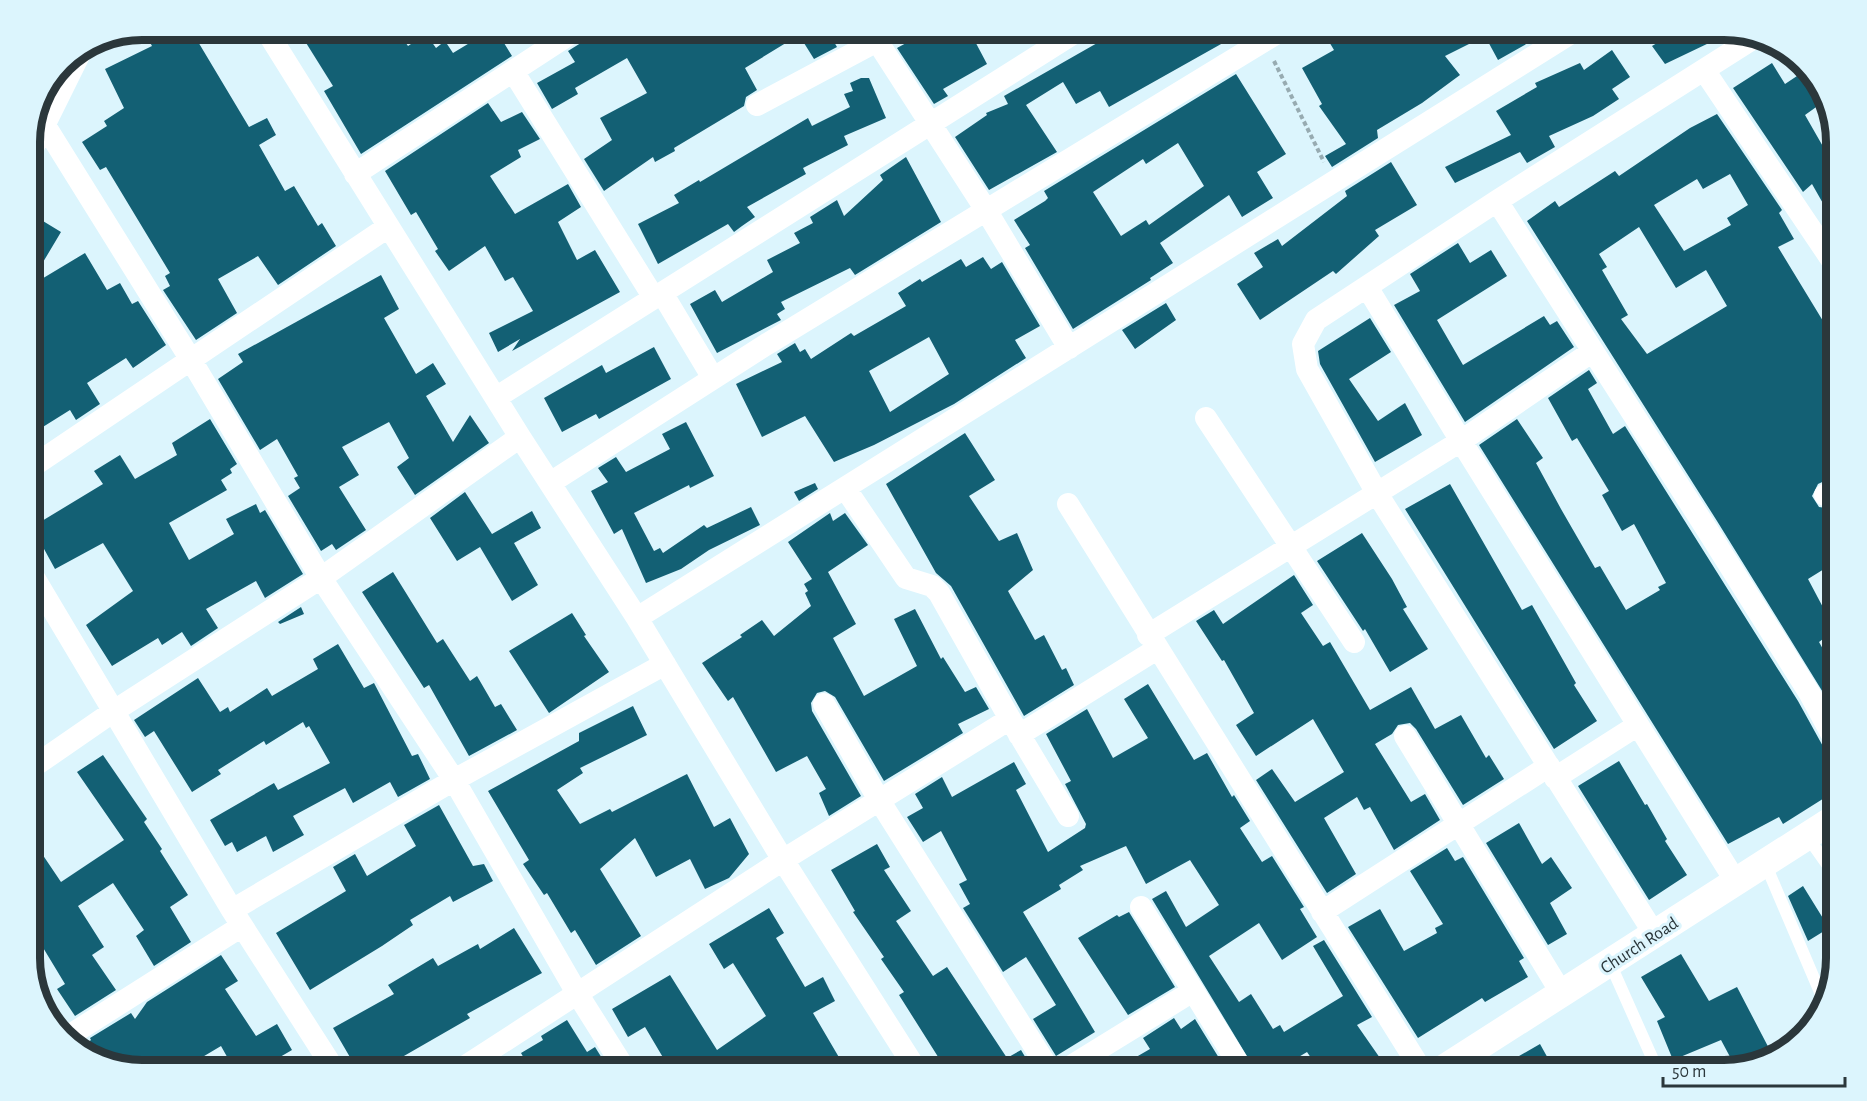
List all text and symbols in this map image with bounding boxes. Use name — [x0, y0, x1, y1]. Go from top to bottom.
street label: Church Road — [1597, 914, 1682, 978]
scale bar — [1663, 1050, 1844, 1088]
text: 50 m — [1672, 1063, 1706, 1081]

